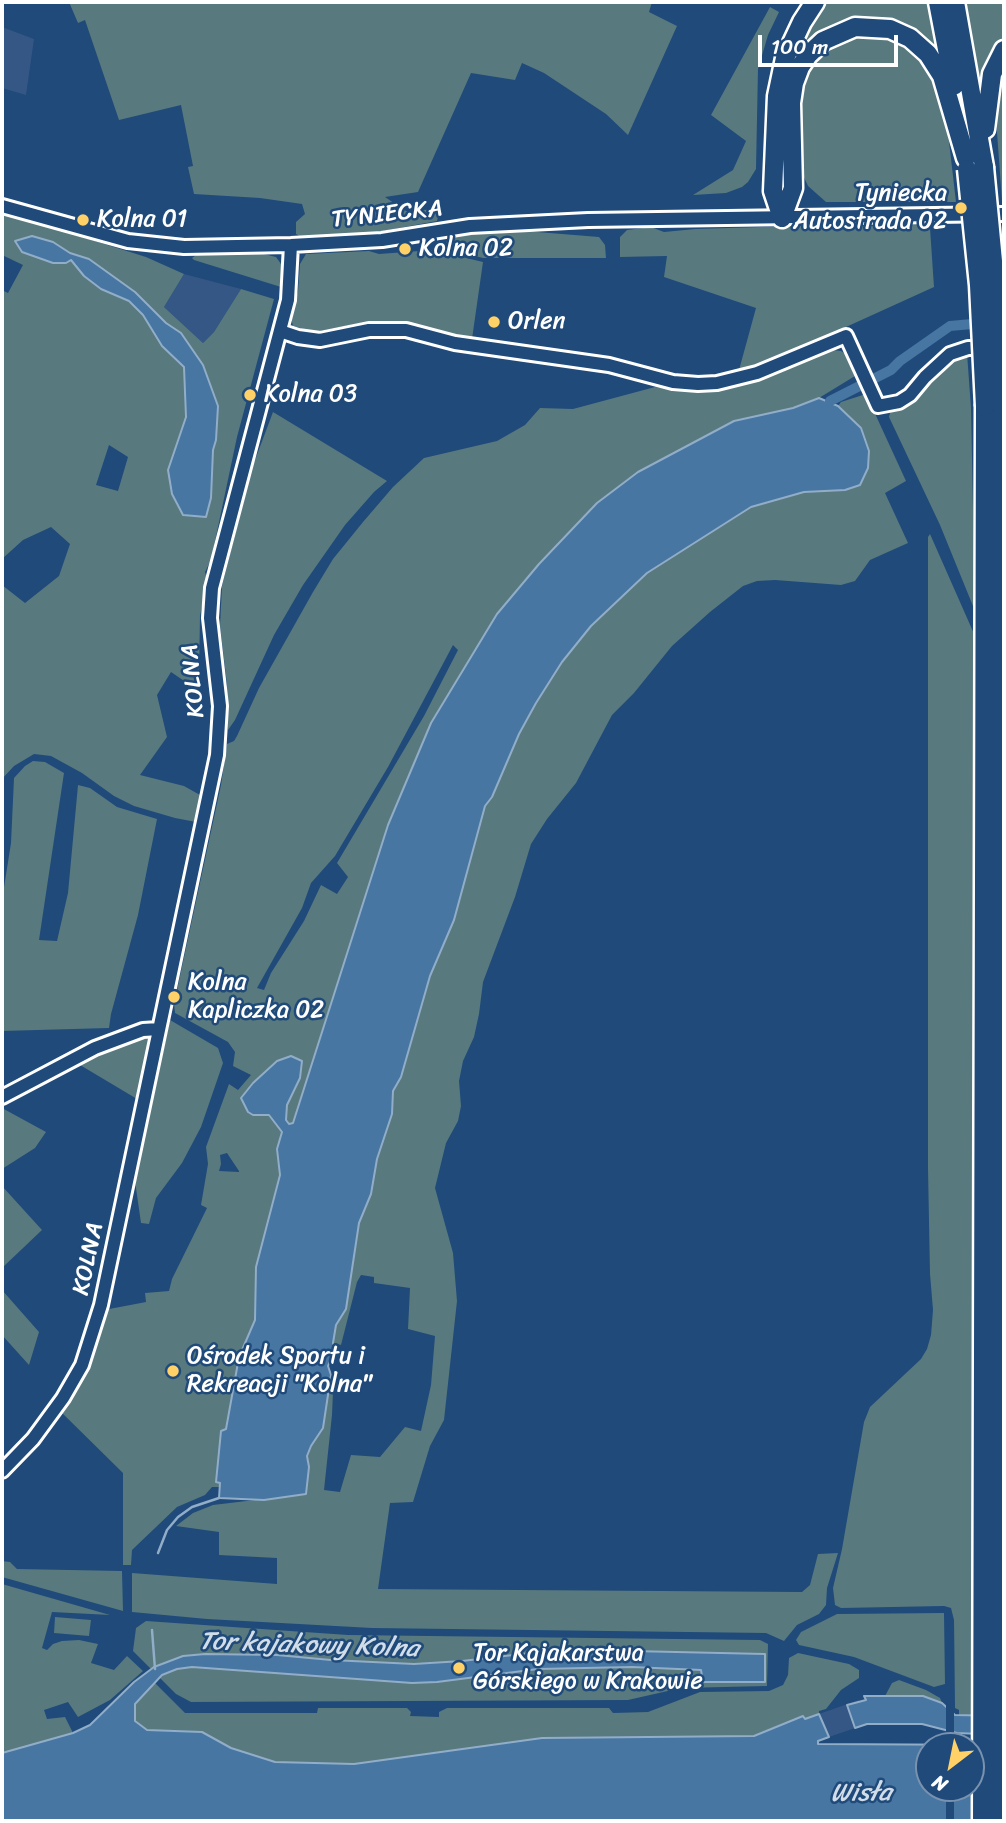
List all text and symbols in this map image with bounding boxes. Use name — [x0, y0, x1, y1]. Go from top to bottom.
scale bar — [761, 21, 901, 65]
text: 100 m — [771, 28, 828, 66]
place label: Tyniecka Autostrada 02 — [793, 180, 947, 236]
street label: TYNIECKA — [330, 195, 444, 235]
marker: Tyniecka Autostrada 02 — [953, 200, 969, 216]
place label: Kolna 01 — [97, 206, 187, 234]
marker: Kolna 01 — [75, 212, 91, 228]
place label: Kolna 02 — [419, 235, 513, 263]
marker: Kolna 02 — [397, 241, 413, 257]
place label: Orlen — [508, 308, 566, 336]
marker: Orlen — [486, 314, 502, 330]
place label: Kolna 03 — [264, 381, 357, 409]
marker: Kolna 03 — [242, 387, 258, 403]
street label: KOLNA — [176, 643, 212, 719]
place label: Kolna Kapliczka 02 — [188, 969, 324, 1025]
marker: Kolna Kapliczka 02 — [166, 989, 182, 1005]
street label: KOLNA — [67, 1220, 111, 1298]
place label: Ośrodek Sportu i Rekreacji "Kolna" — [187, 1343, 372, 1399]
marker: Ośrodek Sportu i Rekreacji "Kolna" — [165, 1363, 181, 1379]
water label: Tor kajakowy Kolna — [199, 1627, 419, 1665]
place label: Tor Kajakarstwa Górskiego w Krakowie — [473, 1640, 703, 1696]
marker: Tor Kajakarstwa Górskiego w Krakowie — [451, 1660, 467, 1676]
north arrow — [915, 1732, 985, 1802]
text: N — [925, 1766, 954, 1801]
water label: Wisła — [830, 1778, 892, 1810]

